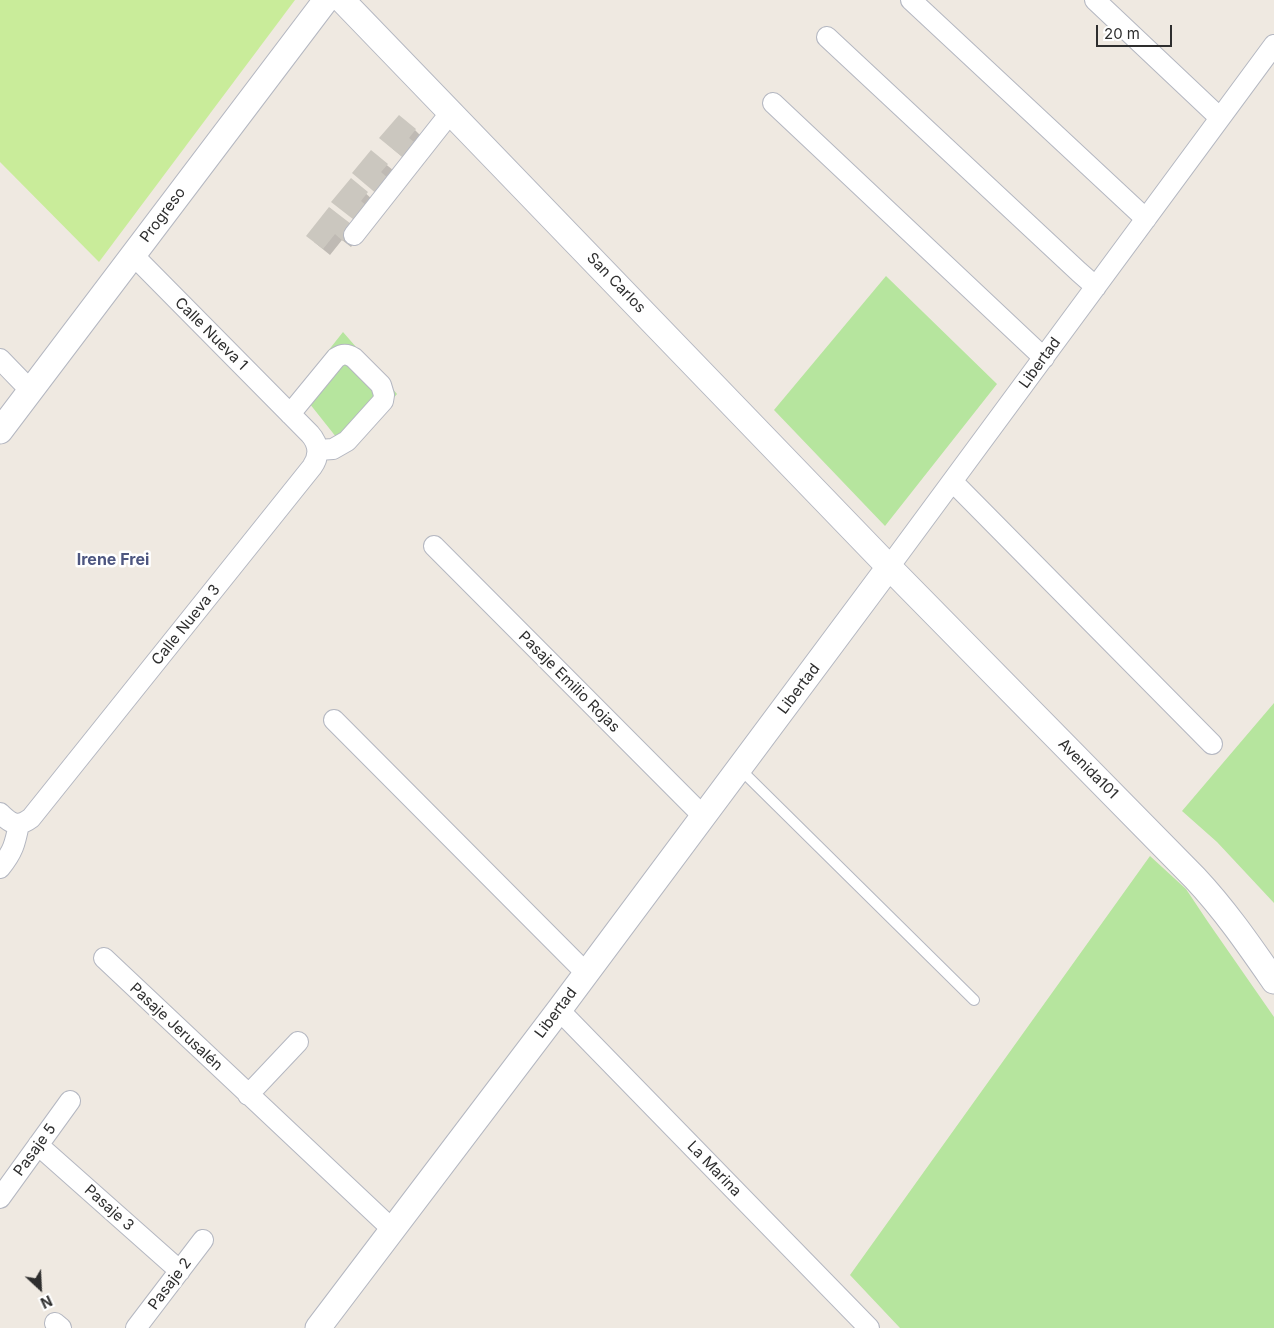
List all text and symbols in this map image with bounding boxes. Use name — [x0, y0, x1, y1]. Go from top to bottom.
scale bar — [1099, 15, 1175, 47]
text: 20 m — [1104, 24, 1140, 43]
street label: Progreso — [136, 184, 190, 246]
street label: San Carlos — [583, 249, 649, 317]
street label: Calle Nueva 1 — [171, 294, 251, 374]
street label: Libertad — [1016, 334, 1064, 392]
district label: Irene Frei — [77, 550, 149, 570]
street label: Calle Nueva 3 — [148, 581, 224, 669]
street label: Pasaje Emilio Rojas — [515, 628, 623, 736]
street label: Libertad — [774, 660, 824, 718]
street label: Avenida101 — [1054, 735, 1122, 803]
street label: Pasaje Jerusalén — [126, 979, 226, 1075]
street label: Libertad — [531, 984, 581, 1042]
street label: Pasaje 5 — [10, 1120, 60, 1180]
street label: La Marina — [683, 1138, 745, 1200]
street label: Pasaje 3 — [81, 1181, 137, 1235]
street label: Pasaje 2 — [145, 1255, 195, 1313]
north arrow — [15, 1263, 65, 1313]
text: N — [38, 1292, 55, 1312]

